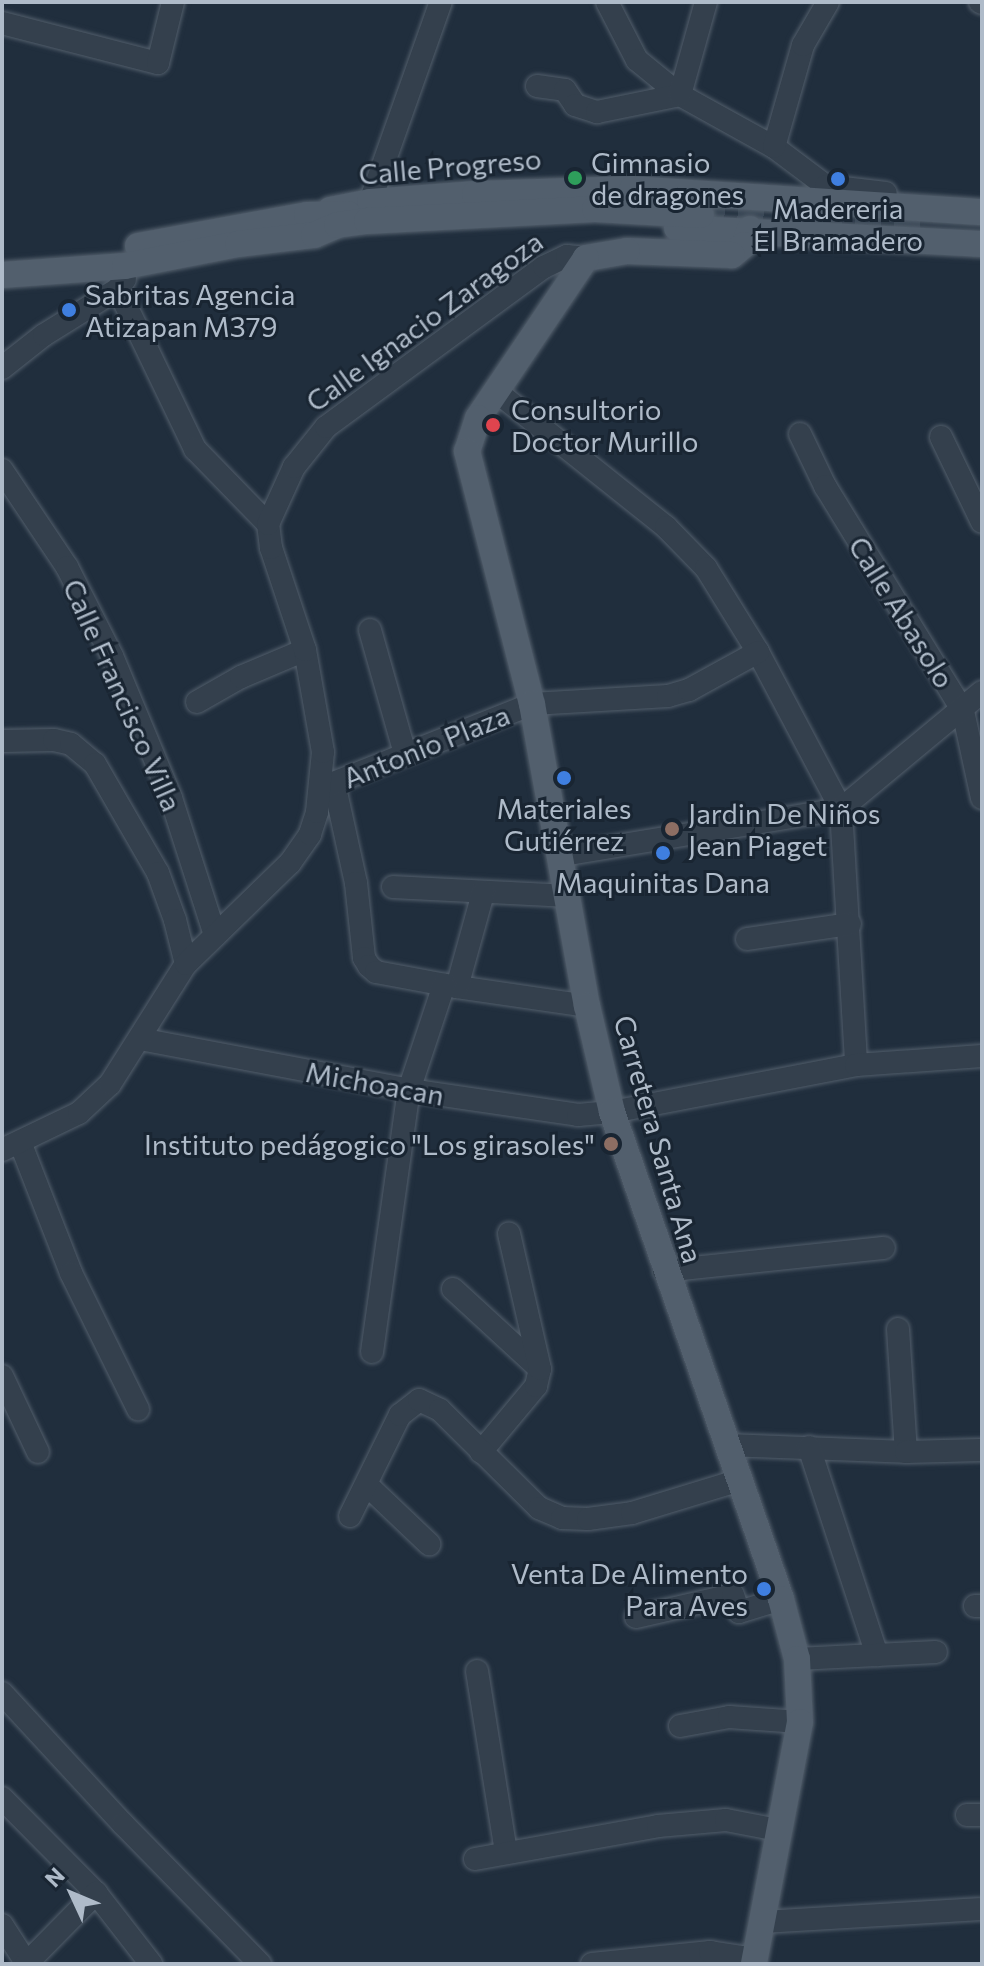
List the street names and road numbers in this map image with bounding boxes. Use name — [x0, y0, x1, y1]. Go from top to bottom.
street label: Calle Progreso — [357, 141, 543, 191]
street label: Calle Ignacio Zaragoza — [299, 224, 549, 418]
street label: Calle Abasolo — [842, 530, 962, 694]
street label: Calle Francisco Villa — [57, 574, 189, 816]
street label: Antonio Plaza — [338, 697, 514, 795]
street label: Carretera Santa Ana — [608, 1011, 710, 1267]
street label: Michoacan — [303, 1054, 447, 1112]

